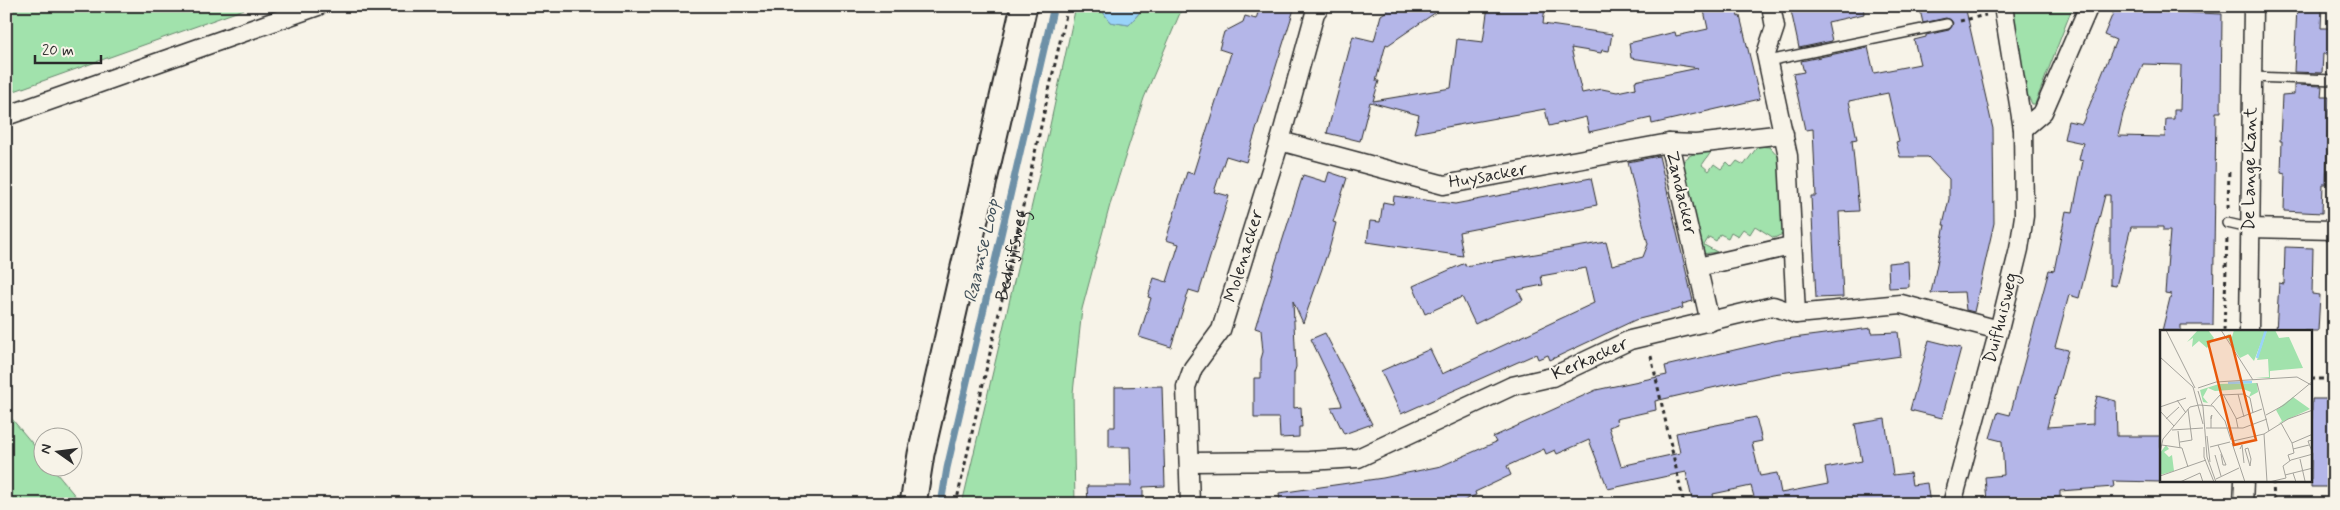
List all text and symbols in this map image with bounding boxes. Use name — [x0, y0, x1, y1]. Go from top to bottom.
scale bar — [35, 32, 101, 64]
text: 20 m — [42, 41, 74, 61]
street label: De Lange Kant — [2237, 106, 2263, 231]
street label: Zandacker — [1660, 149, 1702, 238]
street label: Huysacker — [1447, 157, 1530, 195]
water label: Raamse Loop — [958, 195, 1006, 305]
street label: Molenacker — [1219, 206, 1270, 305]
street label: Bedrijfsweg — [990, 207, 1036, 303]
street label: Duifhuisweg — [1978, 270, 2025, 366]
inset map — [2160, 330, 2312, 482]
street label: Kerkacker — [1548, 331, 1632, 386]
north arrow — [32, 428, 82, 478]
text: N — [36, 442, 56, 456]

